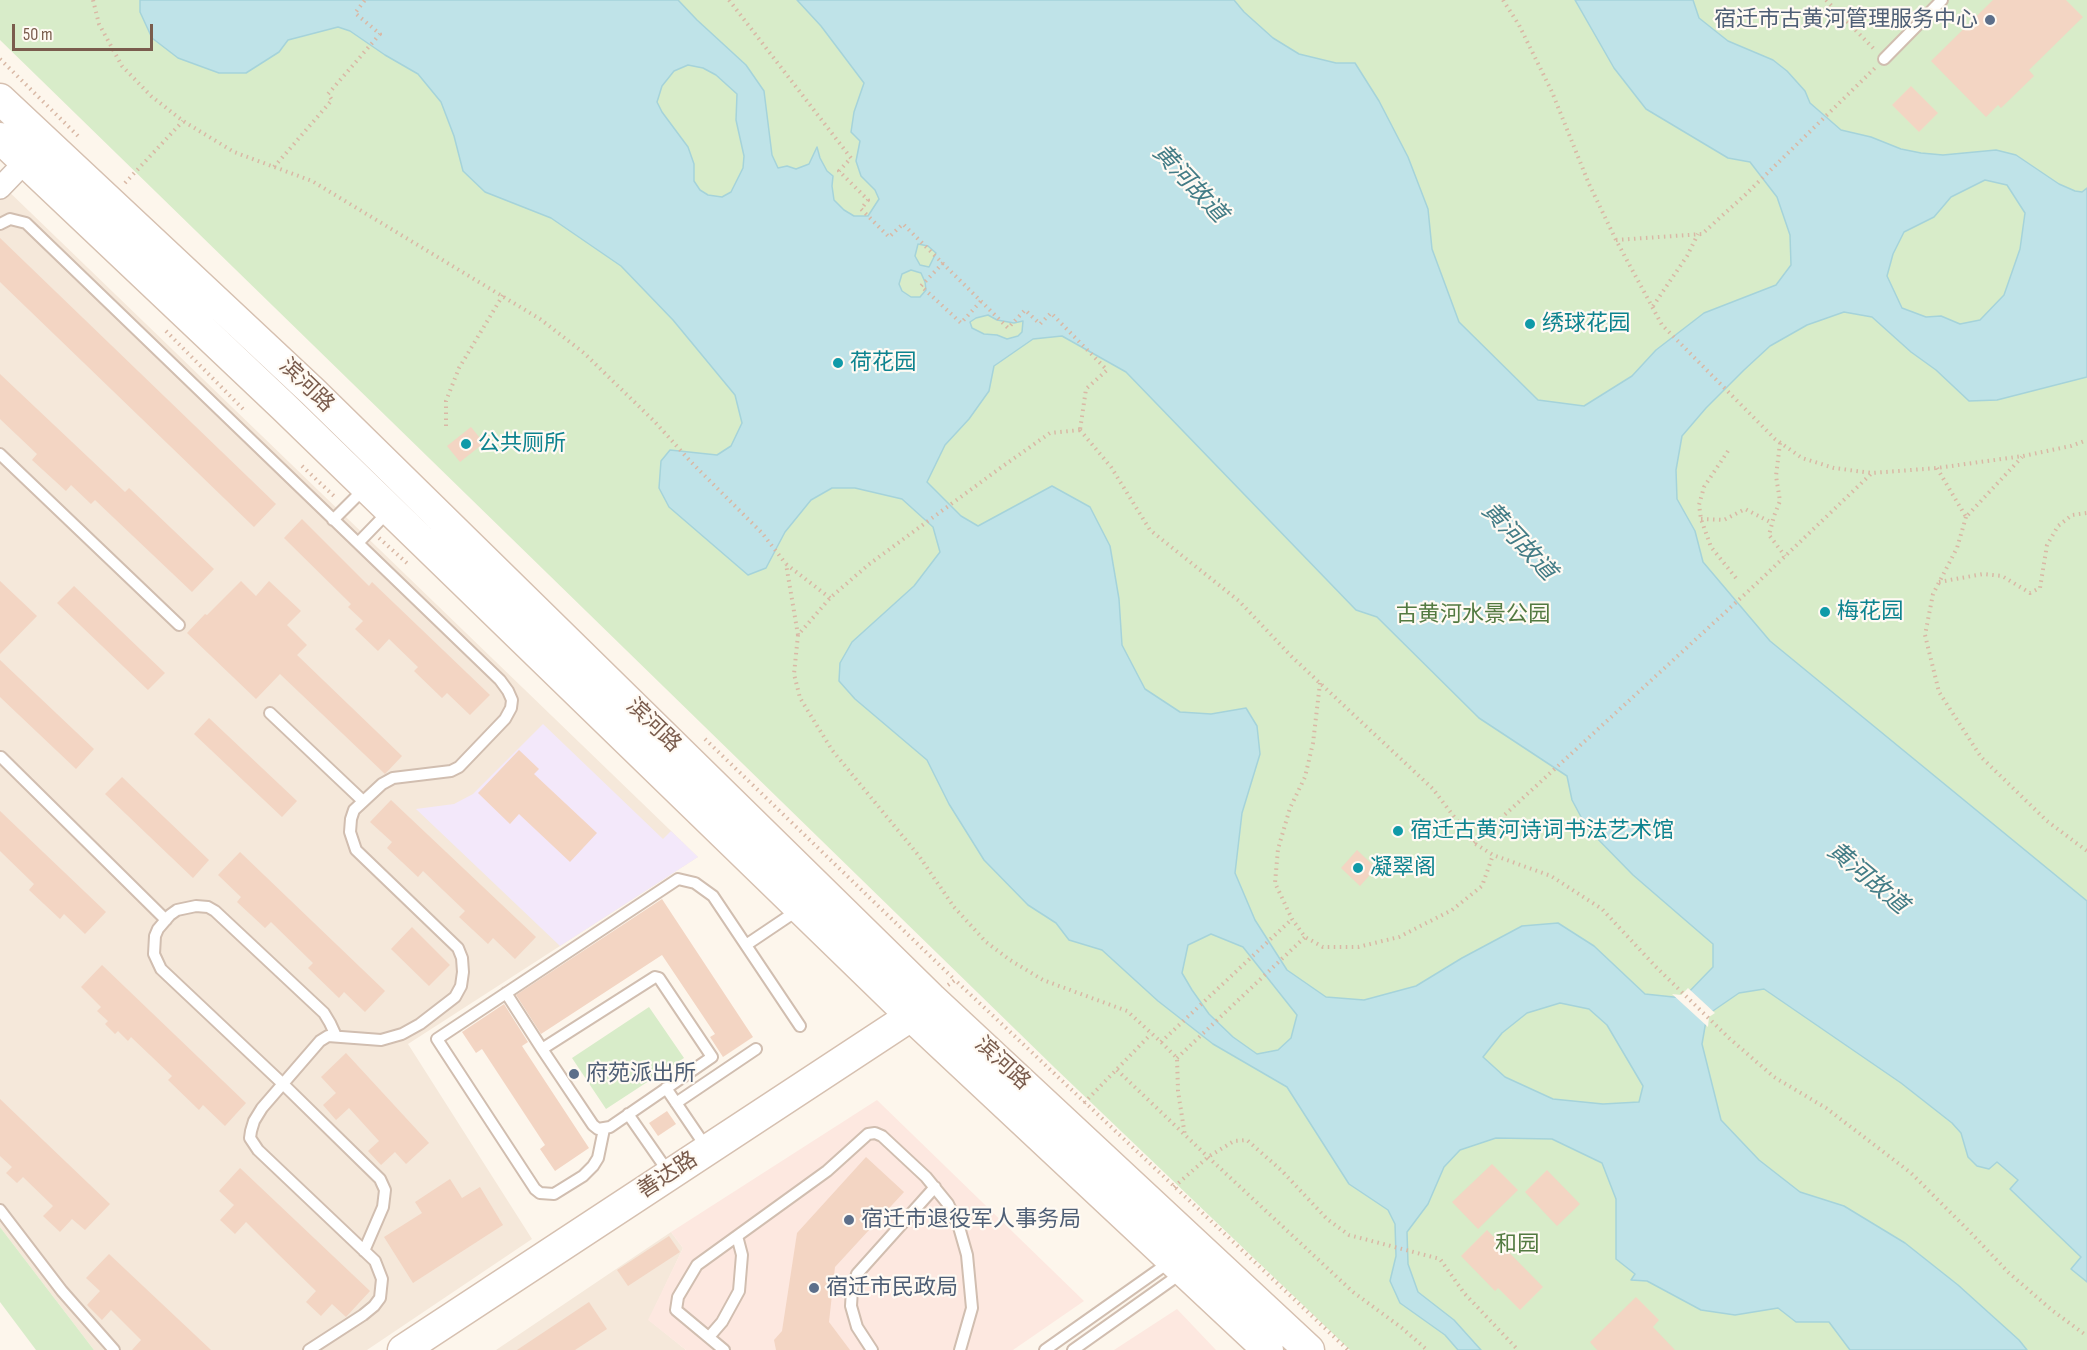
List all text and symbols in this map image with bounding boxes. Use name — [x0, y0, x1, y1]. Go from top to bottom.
place label: 宿迁市古黄河管理服务中心 — [1714, 7, 1978, 33]
scale bar — [15, 12, 156, 50]
marker: 宿迁市古黄河管理服务中心 — [1983, 13, 1997, 27]
text: 50 m — [23, 24, 53, 45]
water label: 黄河故道 — [1146, 139, 1232, 229]
place label: 绣球花园 — [1542, 311, 1630, 337]
marker: 绣球花园 — [1523, 317, 1537, 331]
place label: 荷花园 — [850, 350, 916, 376]
street label: 滨河路 — [273, 354, 339, 418]
marker: 荷花园 — [831, 356, 845, 370]
place label: 公共厕所 — [478, 431, 566, 457]
marker: 公共厕所 — [459, 437, 473, 451]
water label: 黄河故道 — [1475, 497, 1561, 587]
place label: 梅花园 — [1837, 599, 1903, 625]
park label: 古黄河水景公园 — [1396, 602, 1550, 628]
marker: 梅花园 — [1818, 605, 1832, 619]
street label: 滨河路 — [620, 694, 686, 758]
place label: 宿迁古黄河诗词书法艺术馆 — [1410, 818, 1674, 844]
marker: 宿迁古黄河诗词书法艺术馆 — [1391, 824, 1405, 838]
water label: 黄河故道 — [1821, 837, 1913, 921]
place label: 凝翠阁 — [1370, 855, 1436, 881]
marker: 凝翠阁 — [1351, 861, 1365, 875]
street label: 滨河路 — [969, 1032, 1035, 1096]
place label: 府苑派出所 — [586, 1061, 696, 1087]
marker: 府苑派出所 — [567, 1067, 581, 1081]
street label: 善达路 — [633, 1147, 703, 1205]
place label: 宿迁市退役军人事务局 — [861, 1207, 1081, 1233]
marker: 宿迁市退役军人事务局 — [842, 1213, 856, 1227]
park label: 和园 — [1495, 1232, 1539, 1258]
place label: 宿迁市民政局 — [826, 1275, 958, 1301]
marker: 宿迁市民政局 — [807, 1281, 821, 1295]

